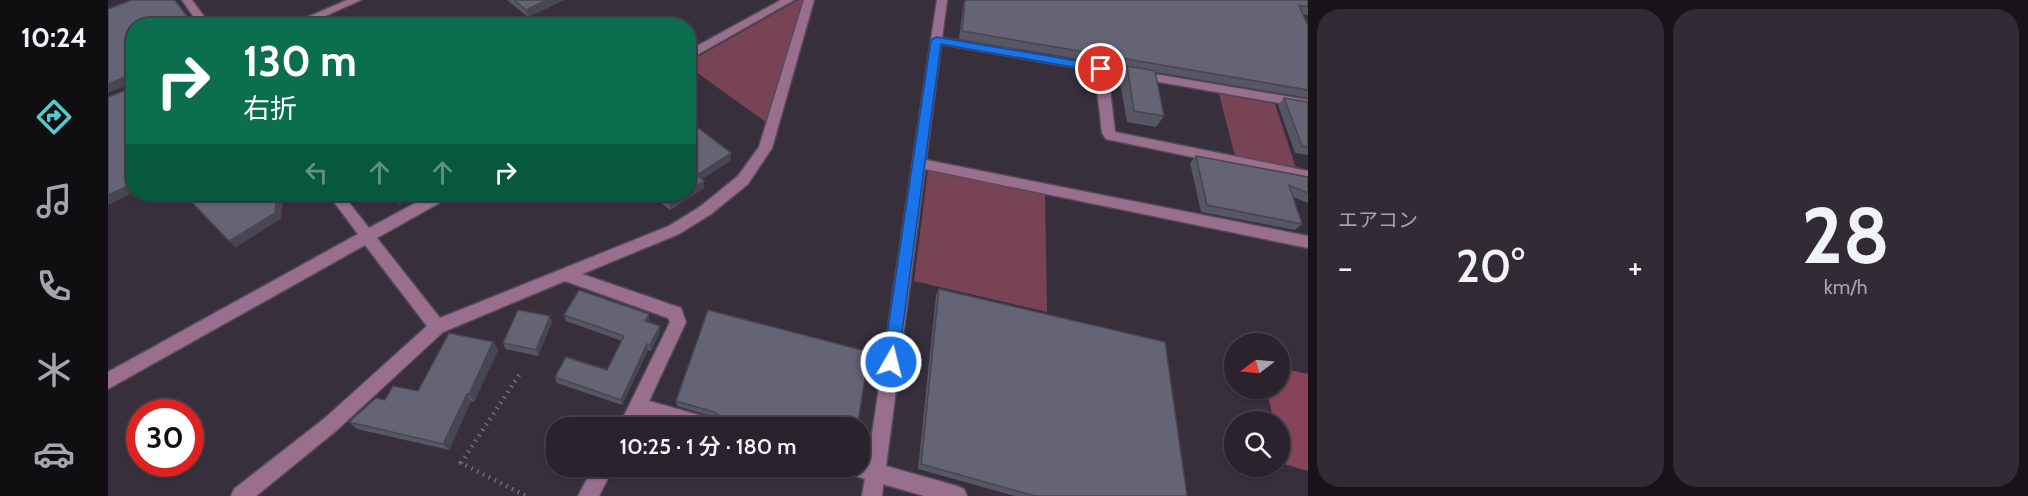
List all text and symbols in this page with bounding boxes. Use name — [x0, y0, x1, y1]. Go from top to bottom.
text: 10:24 — [21, 21, 87, 54]
text: 130 m — [243, 35, 357, 87]
icon: right — [144, 42, 222, 120]
pin — [1075, 43, 1126, 94]
icon: arrive — [1084, 52, 1117, 85]
text: 右折 — [243, 92, 297, 125]
icon: directions — [33, 96, 75, 138]
icon: left — [300, 156, 333, 189]
icon: ahead — [363, 156, 396, 189]
icon: ahead — [426, 156, 459, 189]
icon: right — [489, 156, 522, 189]
icon: music — [33, 180, 75, 222]
text: 28 — [1802, 188, 1890, 283]
text: エアコン — [1338, 208, 1418, 232]
text: 20° — [1456, 239, 1524, 293]
text: − — [1338, 247, 1353, 287]
text: + — [1628, 247, 1642, 287]
icon: phone — [33, 265, 75, 307]
text: km/h — [1824, 275, 1868, 299]
position arrow — [859, 330, 923, 394]
north arrow — [1224, 333, 1290, 399]
map controls — [1224, 333, 1290, 477]
icon: climate — [33, 349, 75, 391]
speed limit sign: 30 — [126, 399, 204, 477]
button: search — [1224, 411, 1290, 477]
icon: car — [33, 433, 75, 475]
text: 10:25 · 1 分 · 180 m — [620, 433, 796, 460]

